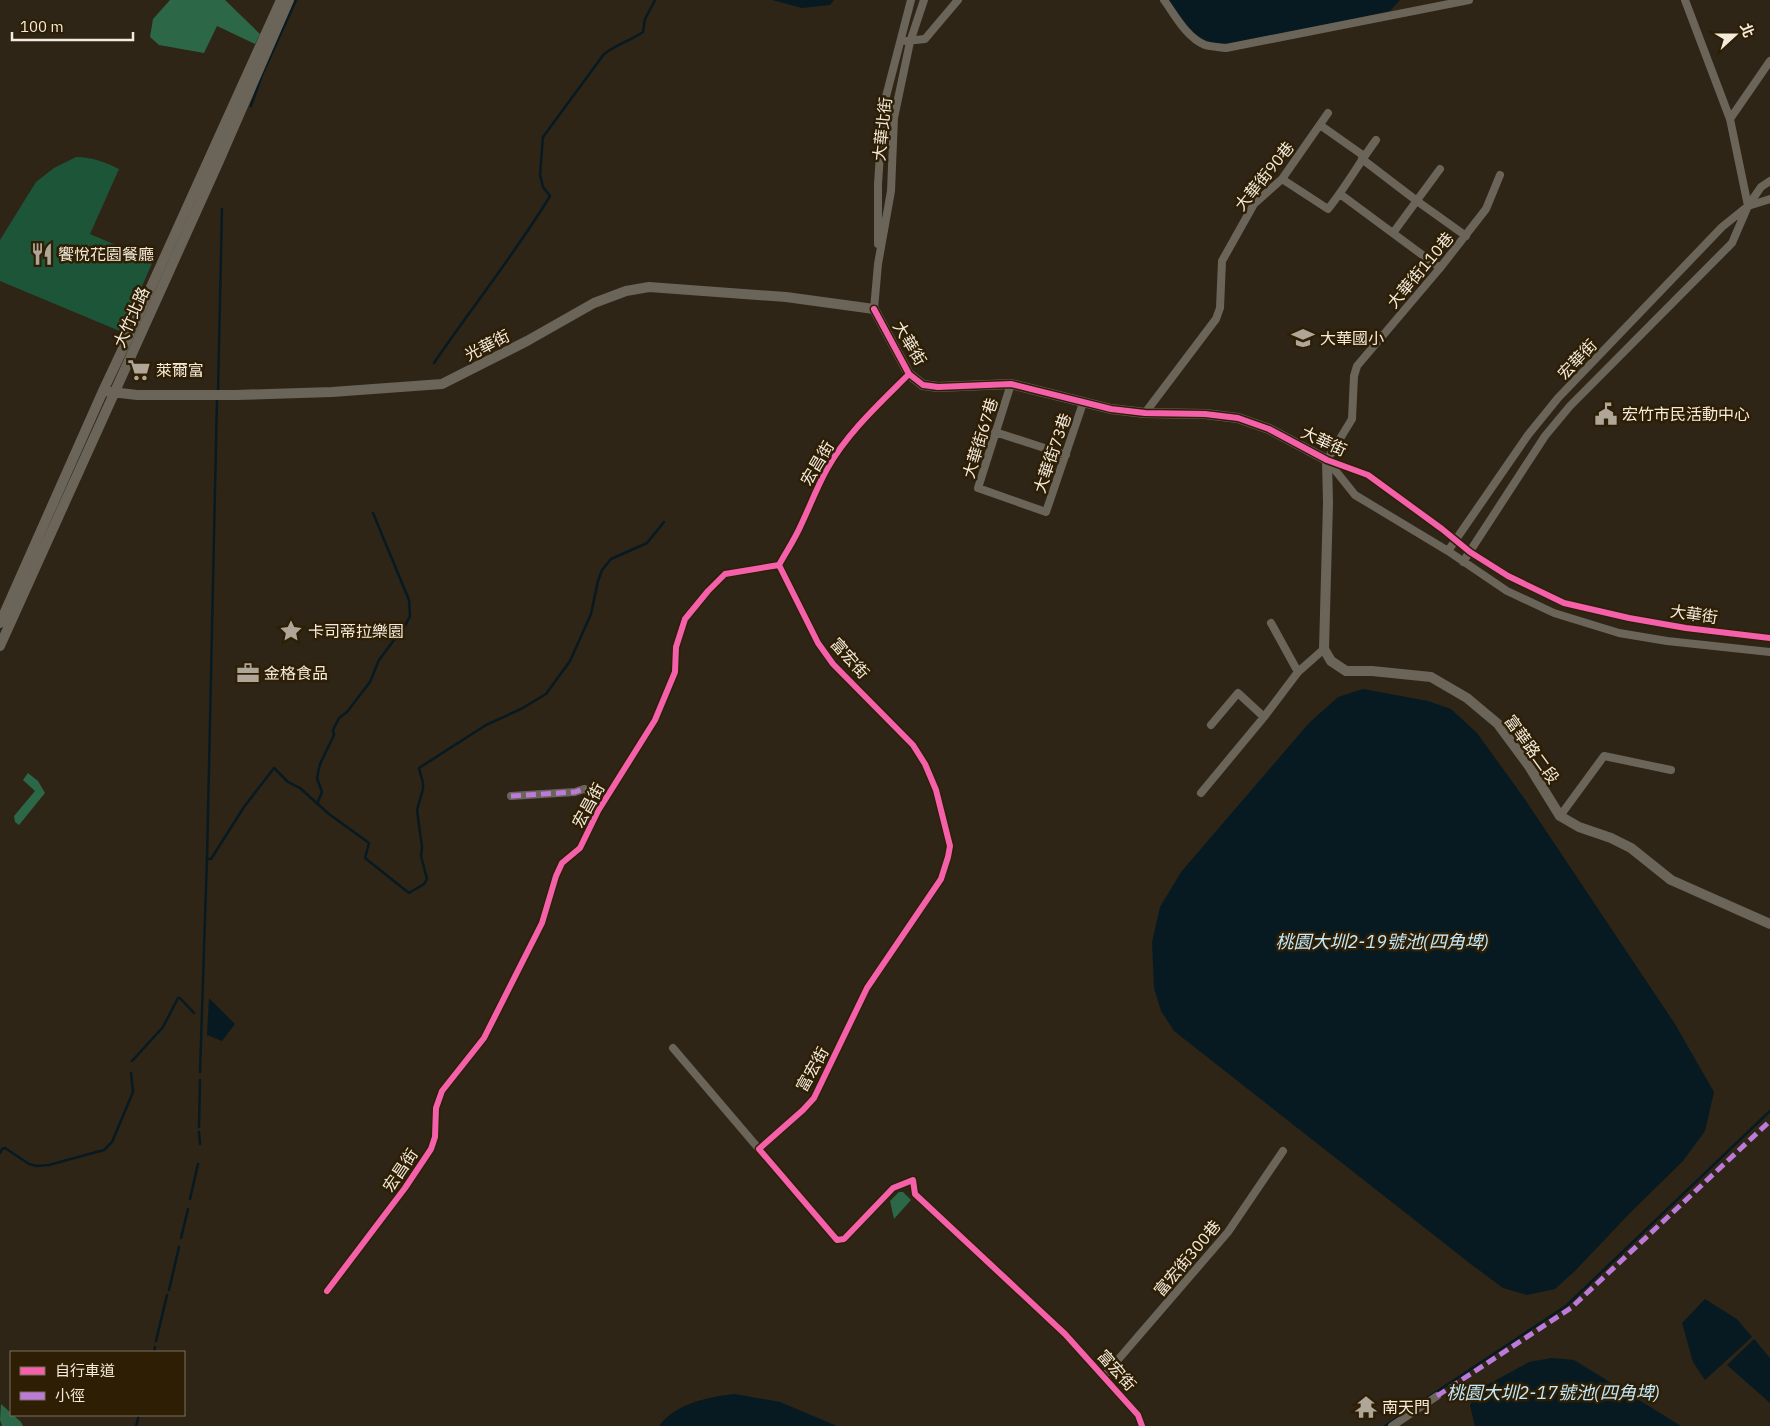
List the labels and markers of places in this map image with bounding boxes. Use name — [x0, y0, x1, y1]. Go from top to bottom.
restaurant icon: 饗悅花園餐廳 — [29, 241, 55, 267]
place label: 饗悅花園餐廳 — [58, 244, 154, 264]
school or university icon: 大華國小 — [1290, 325, 1316, 351]
place label: 大華國小 — [1320, 328, 1384, 348]
supermarket icon: 萊爾富 — [126, 357, 152, 383]
place label: 萊爾富 — [156, 360, 204, 380]
public building icon: 宏竹市民活動中心 — [1593, 401, 1619, 427]
place label: 宏竹市民活動中心 — [1622, 404, 1750, 424]
place icon: 卡司蒂拉樂園 — [278, 618, 304, 644]
place label: 卡司蒂拉樂園 — [308, 621, 404, 641]
office icon: 金格食品 — [235, 660, 261, 686]
place label: 金格食品 — [264, 663, 328, 683]
temple icon: 南天門 — [1353, 1394, 1379, 1420]
place label: 南天門 — [1382, 1397, 1430, 1417]

